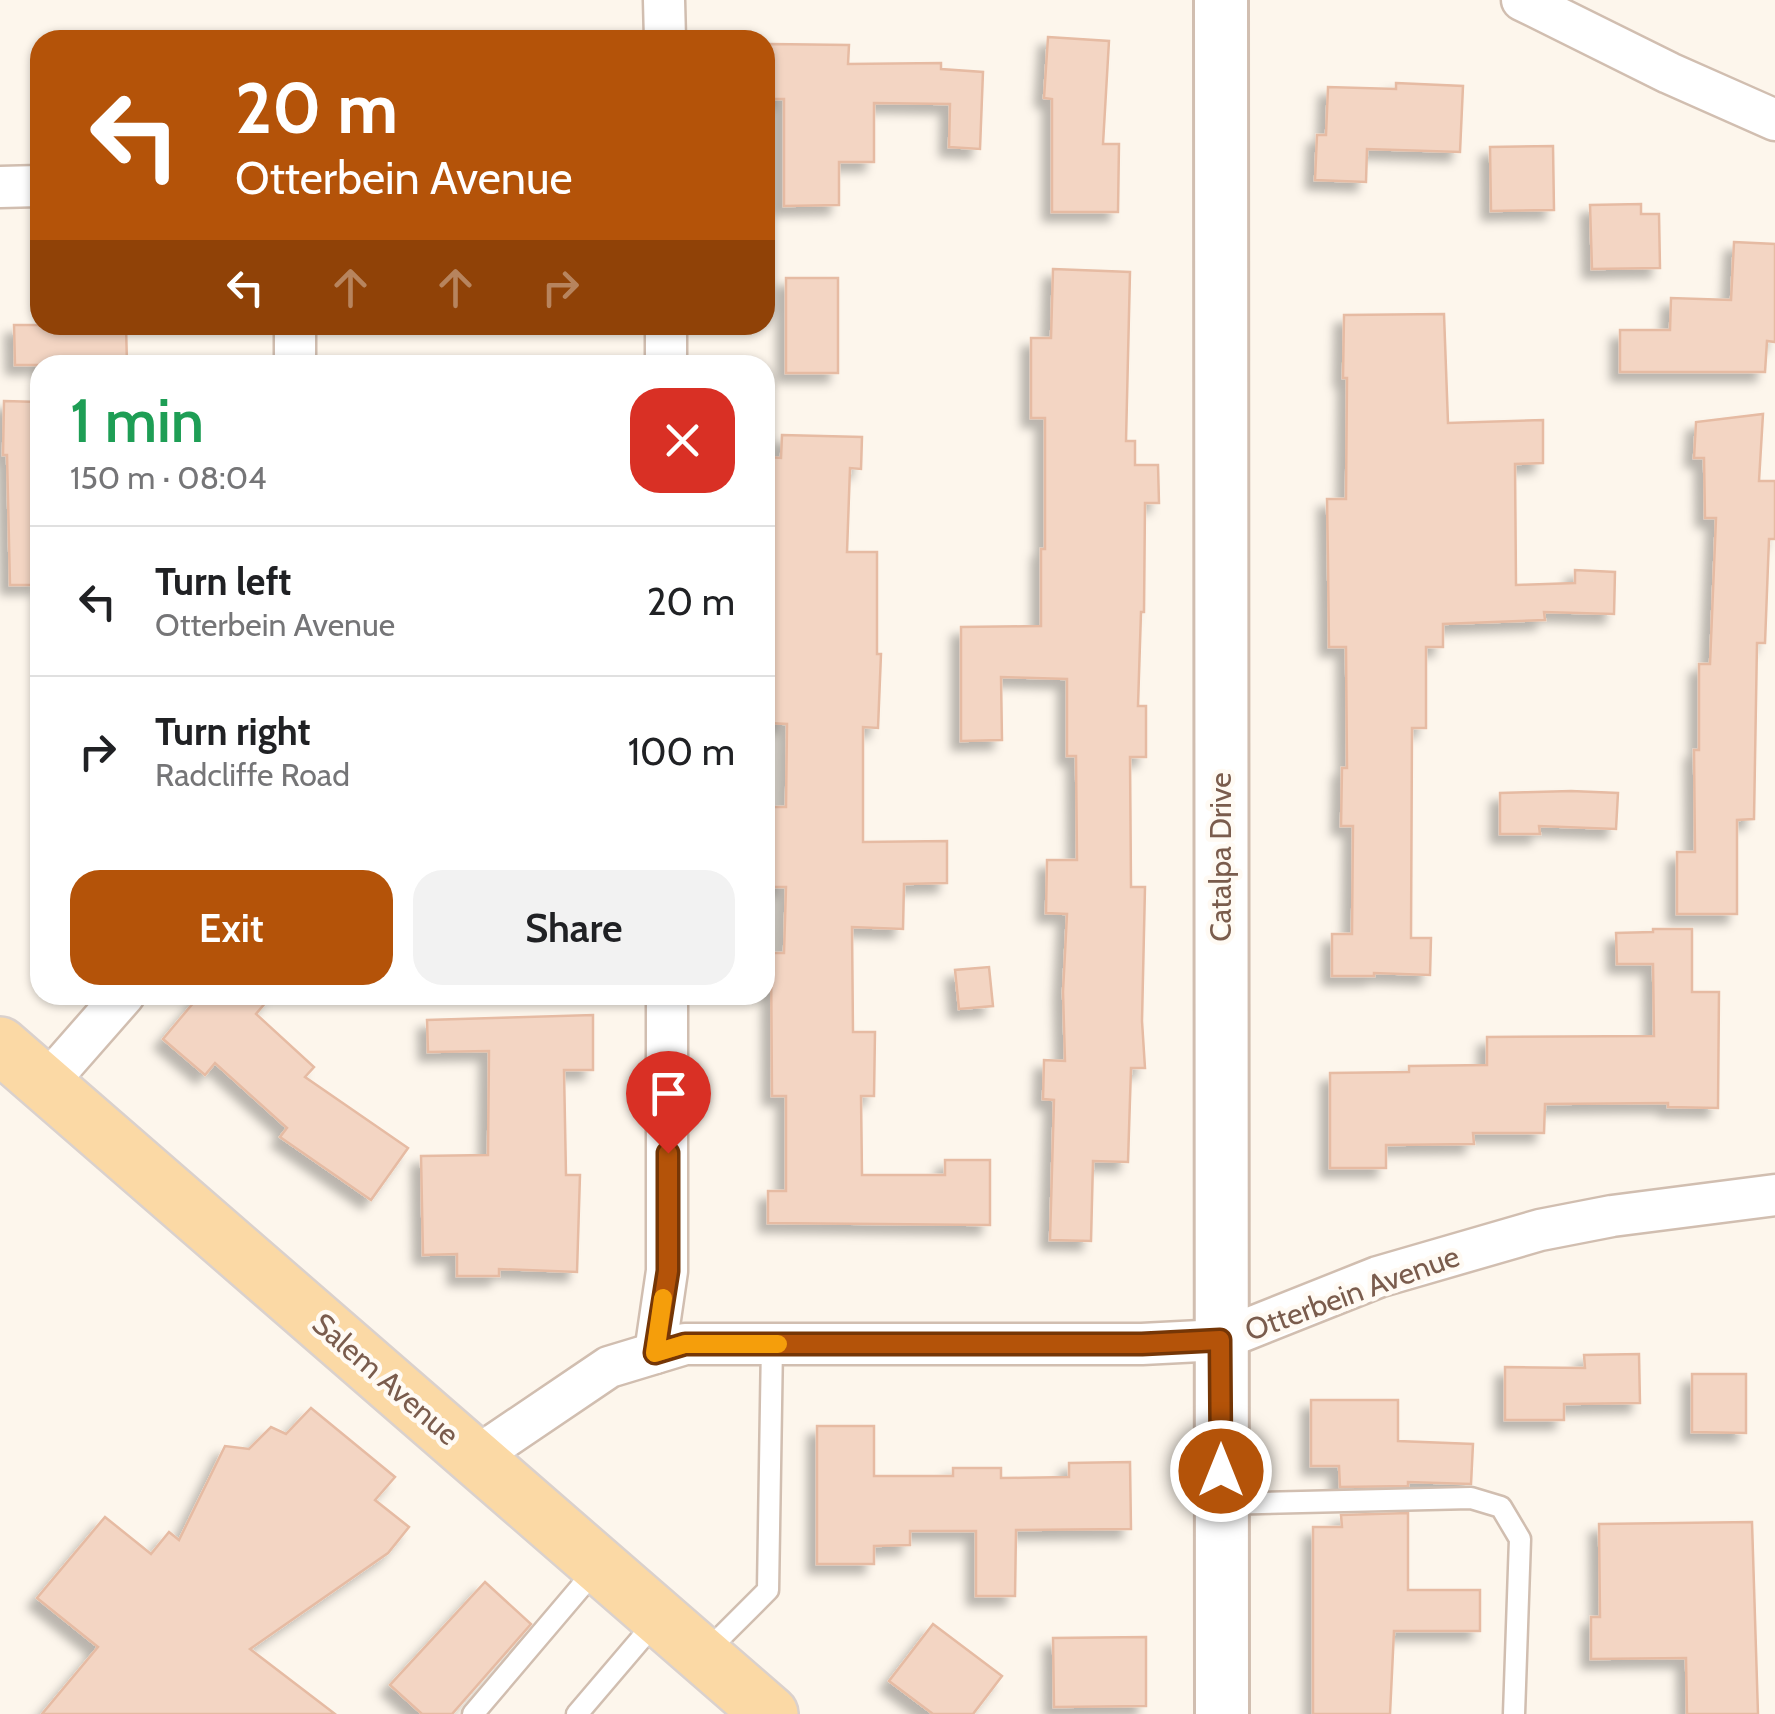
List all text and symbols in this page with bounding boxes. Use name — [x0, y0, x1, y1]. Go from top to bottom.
text: 20 m — [235, 65, 398, 151]
icon: left — [70, 70, 200, 200]
text: Otterbein Avenue — [235, 151, 573, 205]
icon: left — [218, 260, 273, 315]
icon: ahead — [323, 260, 378, 315]
icon: ahead — [428, 260, 483, 315]
icon: right — [533, 260, 588, 315]
text: 1 min — [70, 384, 204, 457]
button: close — [630, 388, 735, 493]
text: 150 m · 08:04 — [70, 458, 267, 497]
text: Turn left — [155, 558, 291, 605]
icon: left — [70, 574, 125, 629]
text: 20 m — [647, 578, 735, 625]
text: Otterbein Avenue — [155, 605, 395, 644]
text: Turn right — [155, 708, 311, 755]
icon: right — [70, 724, 125, 779]
text: 100 m — [628, 728, 735, 775]
text: Radcliffe Road — [155, 755, 350, 794]
street label: Catalpa Drive — [1202, 772, 1239, 942]
button: Exit — [70, 870, 393, 985]
button: Share — [413, 870, 735, 985]
pin — [626, 1051, 711, 1154]
icon: arrive — [641, 1066, 696, 1121]
street label: Otterbein Avenue — [1240, 1237, 1464, 1349]
street label: Salem Avenue — [305, 1305, 467, 1453]
position arrow — [1169, 1419, 1273, 1523]

